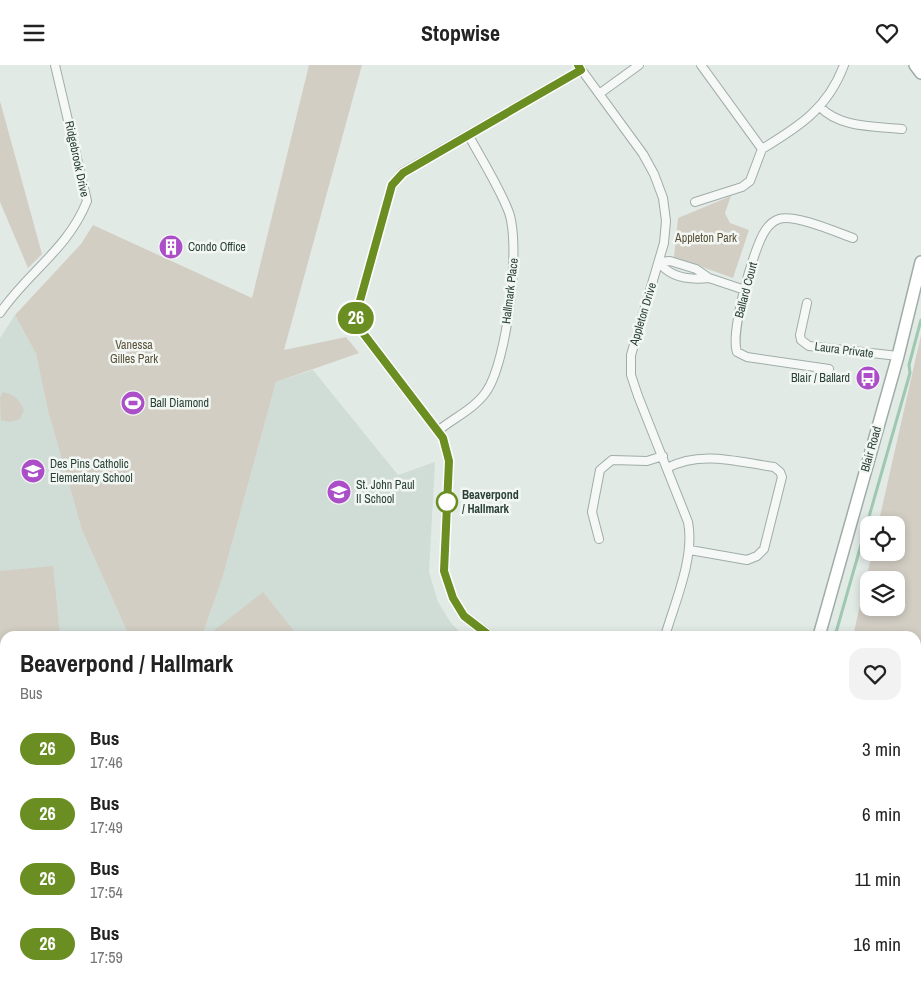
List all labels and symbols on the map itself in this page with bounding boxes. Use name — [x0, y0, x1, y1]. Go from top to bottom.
street label: Ridgebrook Drive — [61, 120, 93, 198]
park label: Appleton Park — [674, 230, 737, 246]
building icon: Condo Office — [158, 234, 184, 260]
place label: Condo Office — [188, 239, 246, 255]
street label: Hallmark Place — [498, 257, 522, 325]
street label: Ballard Court — [731, 260, 761, 320]
street label: Appleton Drive — [626, 281, 660, 348]
line badge: 26 — [334, 302, 378, 334]
park label: Vanessa Gilles Park — [110, 337, 158, 367]
street label: Laura Private — [814, 338, 874, 362]
bus stop icon: Blair / Ballard — [855, 365, 881, 391]
place label: Blair / Ballard — [791, 370, 850, 386]
sports icon: Ball Diamond — [120, 390, 146, 416]
place label: Ball Diamond — [150, 395, 209, 411]
street label: Blair Road — [857, 424, 885, 474]
place label: Des Pins Catholic Elementary School — [50, 456, 133, 486]
school or university icon: Des Pins Catholic Elementary School — [20, 458, 46, 484]
place label: St. John Paul II School — [356, 477, 415, 507]
school or university icon: St. John Paul II School — [326, 479, 352, 505]
place label: Beaverpond / Hallmark — [462, 487, 519, 517]
marker: Beaverpond / Hallmark — [436, 491, 458, 513]

